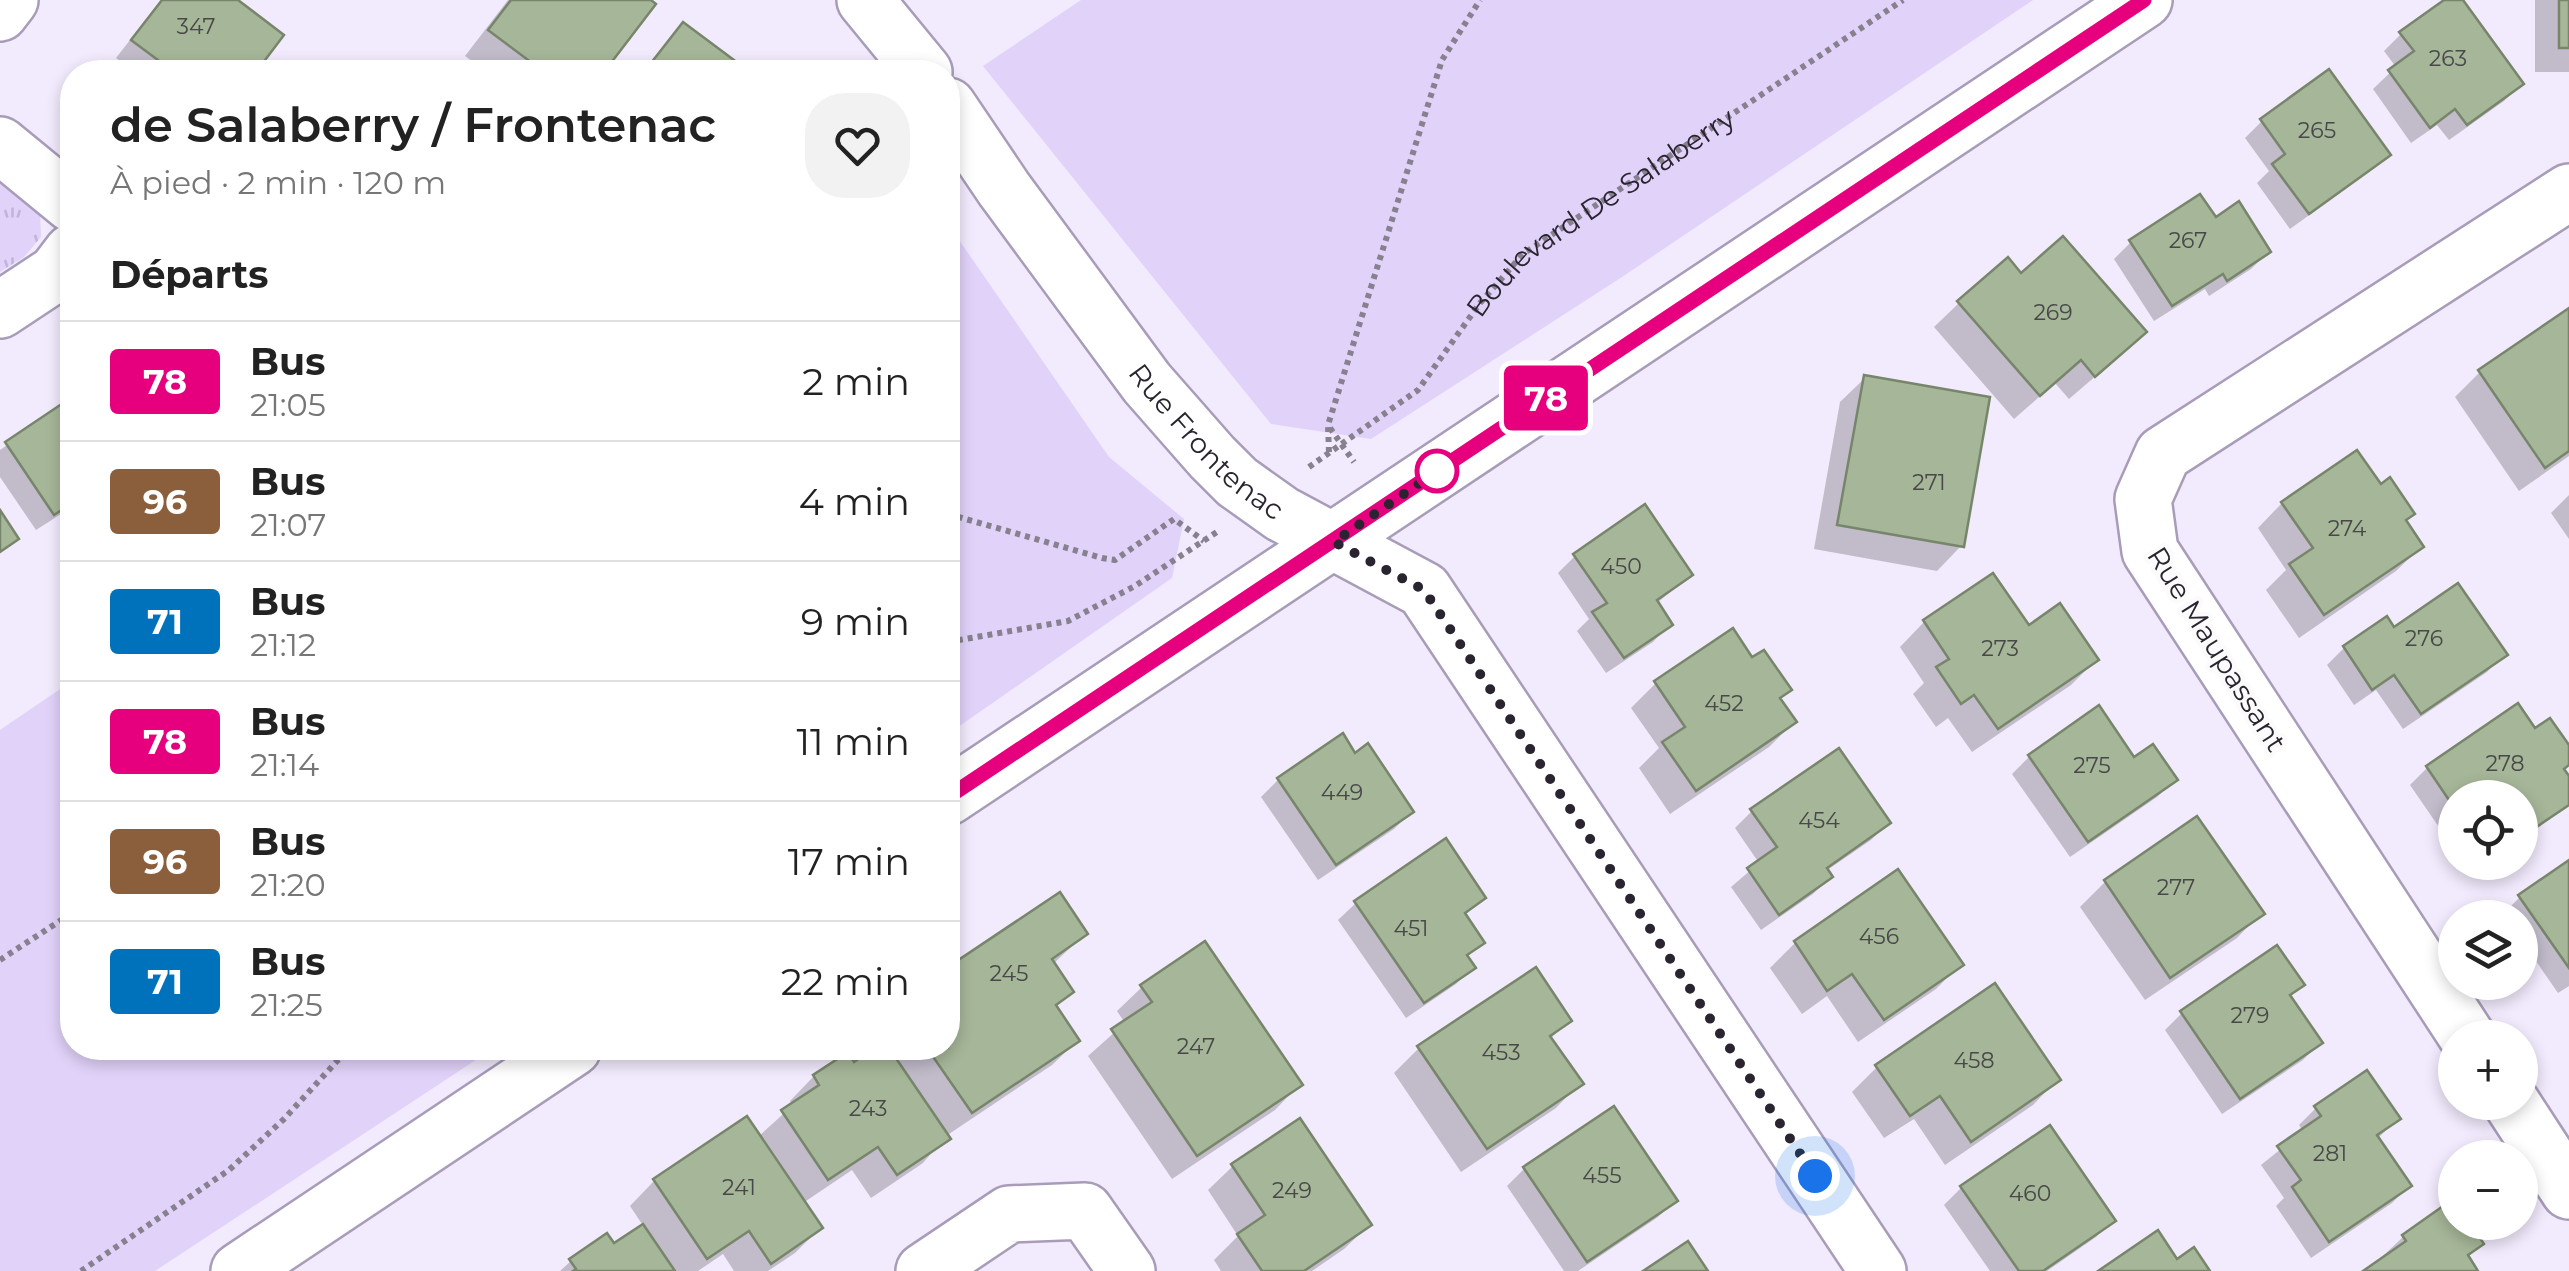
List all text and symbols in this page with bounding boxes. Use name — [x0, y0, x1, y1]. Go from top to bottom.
house number: 347 — [177, 13, 215, 40]
house number: 263 — [2429, 45, 2467, 72]
button: heart — [805, 93, 910, 198]
text: de Salaberry / Frontenac — [110, 96, 716, 154]
street label: Boulevard De Salaberry — [1459, 100, 1742, 323]
house number: 265 — [2298, 117, 2336, 144]
text: À pied · 2 min · 120 m — [110, 163, 446, 202]
house number: 267 — [2169, 227, 2207, 254]
text: Départs — [110, 251, 268, 298]
house number: 269 — [2033, 299, 2073, 326]
text: Bus — [250, 338, 325, 385]
street label: Rue Frontenac — [1122, 357, 1291, 527]
text: 2 min — [802, 358, 910, 405]
text: 78 — [143, 360, 187, 403]
line badge: 78 — [1501, 366, 1591, 430]
text: 78 — [1524, 377, 1568, 420]
text: 21:05 — [250, 385, 326, 424]
unlabelled marker — [1416, 450, 1458, 492]
text: Bus — [250, 458, 325, 505]
house number: 271 — [1912, 469, 1946, 496]
text: 4 min — [799, 478, 910, 525]
text: 96 — [143, 480, 187, 523]
text: 21:07 — [250, 505, 326, 544]
house number: 274 — [2328, 515, 2367, 542]
street label: Rue Maupassant — [2140, 540, 2294, 758]
house number: 450 — [1600, 553, 1642, 580]
text: Bus — [250, 578, 325, 625]
text: 9 min — [801, 598, 910, 645]
text: 71 — [147, 600, 183, 643]
text: 21:12 — [250, 625, 316, 664]
house number: 276 — [2405, 625, 2443, 652]
house number: 273 — [1981, 635, 2019, 662]
house number: 452 — [1704, 690, 1744, 717]
text: Bus — [250, 698, 325, 745]
text: 11 min — [796, 718, 910, 765]
text: 78 — [143, 720, 187, 763]
text: 21:14 — [250, 745, 319, 784]
house number: 278 — [2485, 750, 2525, 777]
house number: 275 — [2073, 752, 2111, 779]
house number: 449 — [1321, 779, 1363, 806]
map controls — [2438, 780, 2538, 1240]
button: locate — [2438, 780, 2538, 880]
house number: 454 — [1798, 807, 1840, 834]
text: Bus — [250, 818, 325, 865]
text: 17 min — [788, 838, 910, 885]
text: 96 — [143, 840, 187, 883]
text: 21:20 — [250, 865, 326, 904]
house number: 277 — [2157, 874, 2195, 901]
button: layers — [2438, 900, 2538, 1000]
house number: 451 — [1394, 915, 1428, 942]
house number: 456 — [1859, 923, 1899, 950]
text: Bus — [250, 938, 325, 985]
text: 22 min — [781, 958, 910, 1005]
text: 71 — [147, 960, 183, 1003]
house number: 245 — [990, 960, 1028, 987]
text: 21:25 — [250, 985, 323, 1024]
house number: 279 — [2231, 1002, 2269, 1029]
button: + — [2438, 1020, 2538, 1120]
house number: 247 — [1177, 1033, 1215, 1060]
house number: 453 — [1481, 1039, 1521, 1066]
house number: 458 — [1954, 1047, 1994, 1074]
house number: 243 — [849, 1095, 887, 1122]
house number: 281 — [2313, 1140, 2347, 1167]
button: − — [2438, 1140, 2538, 1240]
your location — [1790, 1151, 1840, 1201]
house number: 455 — [1582, 1162, 1622, 1189]
house number: 241 — [722, 1174, 756, 1201]
house number: 249 — [1272, 1177, 1312, 1204]
house number: 460 — [2009, 1180, 2051, 1207]

